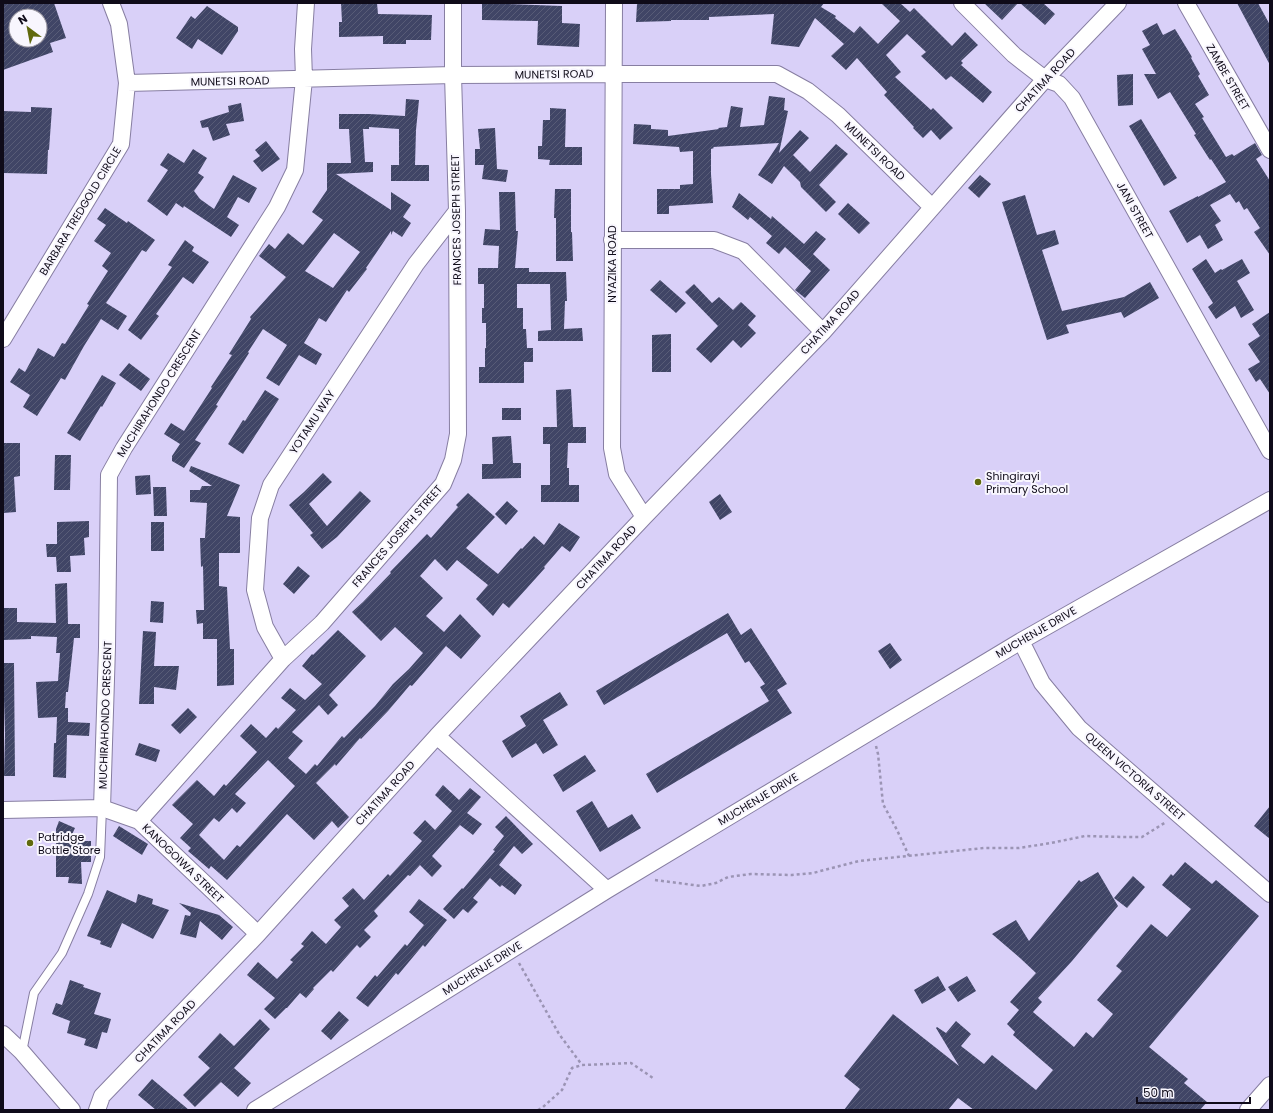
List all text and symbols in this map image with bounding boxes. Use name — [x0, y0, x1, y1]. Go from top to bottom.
north arrow — [8, 8, 48, 48]
text: N — [15, 11, 30, 28]
street label: ZAMBE STREET — [1202, 41, 1254, 113]
street label: CHATIMA ROAD — [1011, 44, 1079, 116]
street label: MUNETSI ROAD — [514, 65, 594, 83]
street label: MUNETSI ROAD — [190, 72, 270, 90]
street label: MUNETSI ROAD — [841, 118, 909, 184]
street label: BARBARA TREDGOLD CIRCLE — [35, 144, 125, 278]
street label: FRANCES JOSEPH STREET — [447, 154, 465, 285]
street label: JANI STREET — [1113, 179, 1157, 241]
street label: NYAZIKA ROAD — [604, 225, 620, 303]
street label: CHATIMA ROAD — [796, 286, 864, 358]
street label: MUCHIRAHONDO CRESCENT — [113, 326, 205, 460]
street label: YOTAMU WAY — [285, 387, 339, 457]
place label: Shingirayi Primary School — [986, 468, 1068, 497]
marker: Shingirayi Primary School — [973, 477, 983, 487]
street label: FRANCES JOSEPH STREET — [348, 481, 446, 591]
street label: CHATIMA ROAD — [572, 521, 640, 593]
street label: MUCHENJE DRIVE — [993, 602, 1079, 662]
street label: MUCHIRAHONDO CRESCENT — [94, 641, 116, 789]
street label: QUEEN VICTORIA STREET — [1082, 728, 1188, 824]
street label: CHATIMA ROAD — [351, 757, 419, 829]
street label: MUCHENJE DRIVE — [715, 769, 801, 829]
street label: KANOGOIWA STREET — [139, 820, 227, 906]
place label: Patridge Bottle Store — [38, 829, 101, 858]
marker: Patridge Bottle Store — [25, 838, 35, 848]
street label: MUCHENJE DRIVE — [439, 937, 525, 999]
street label: CHATIMA ROAD — [131, 996, 200, 1066]
scale bar — [1137, 1079, 1250, 1105]
text: 50 m — [1143, 1084, 1174, 1101]

